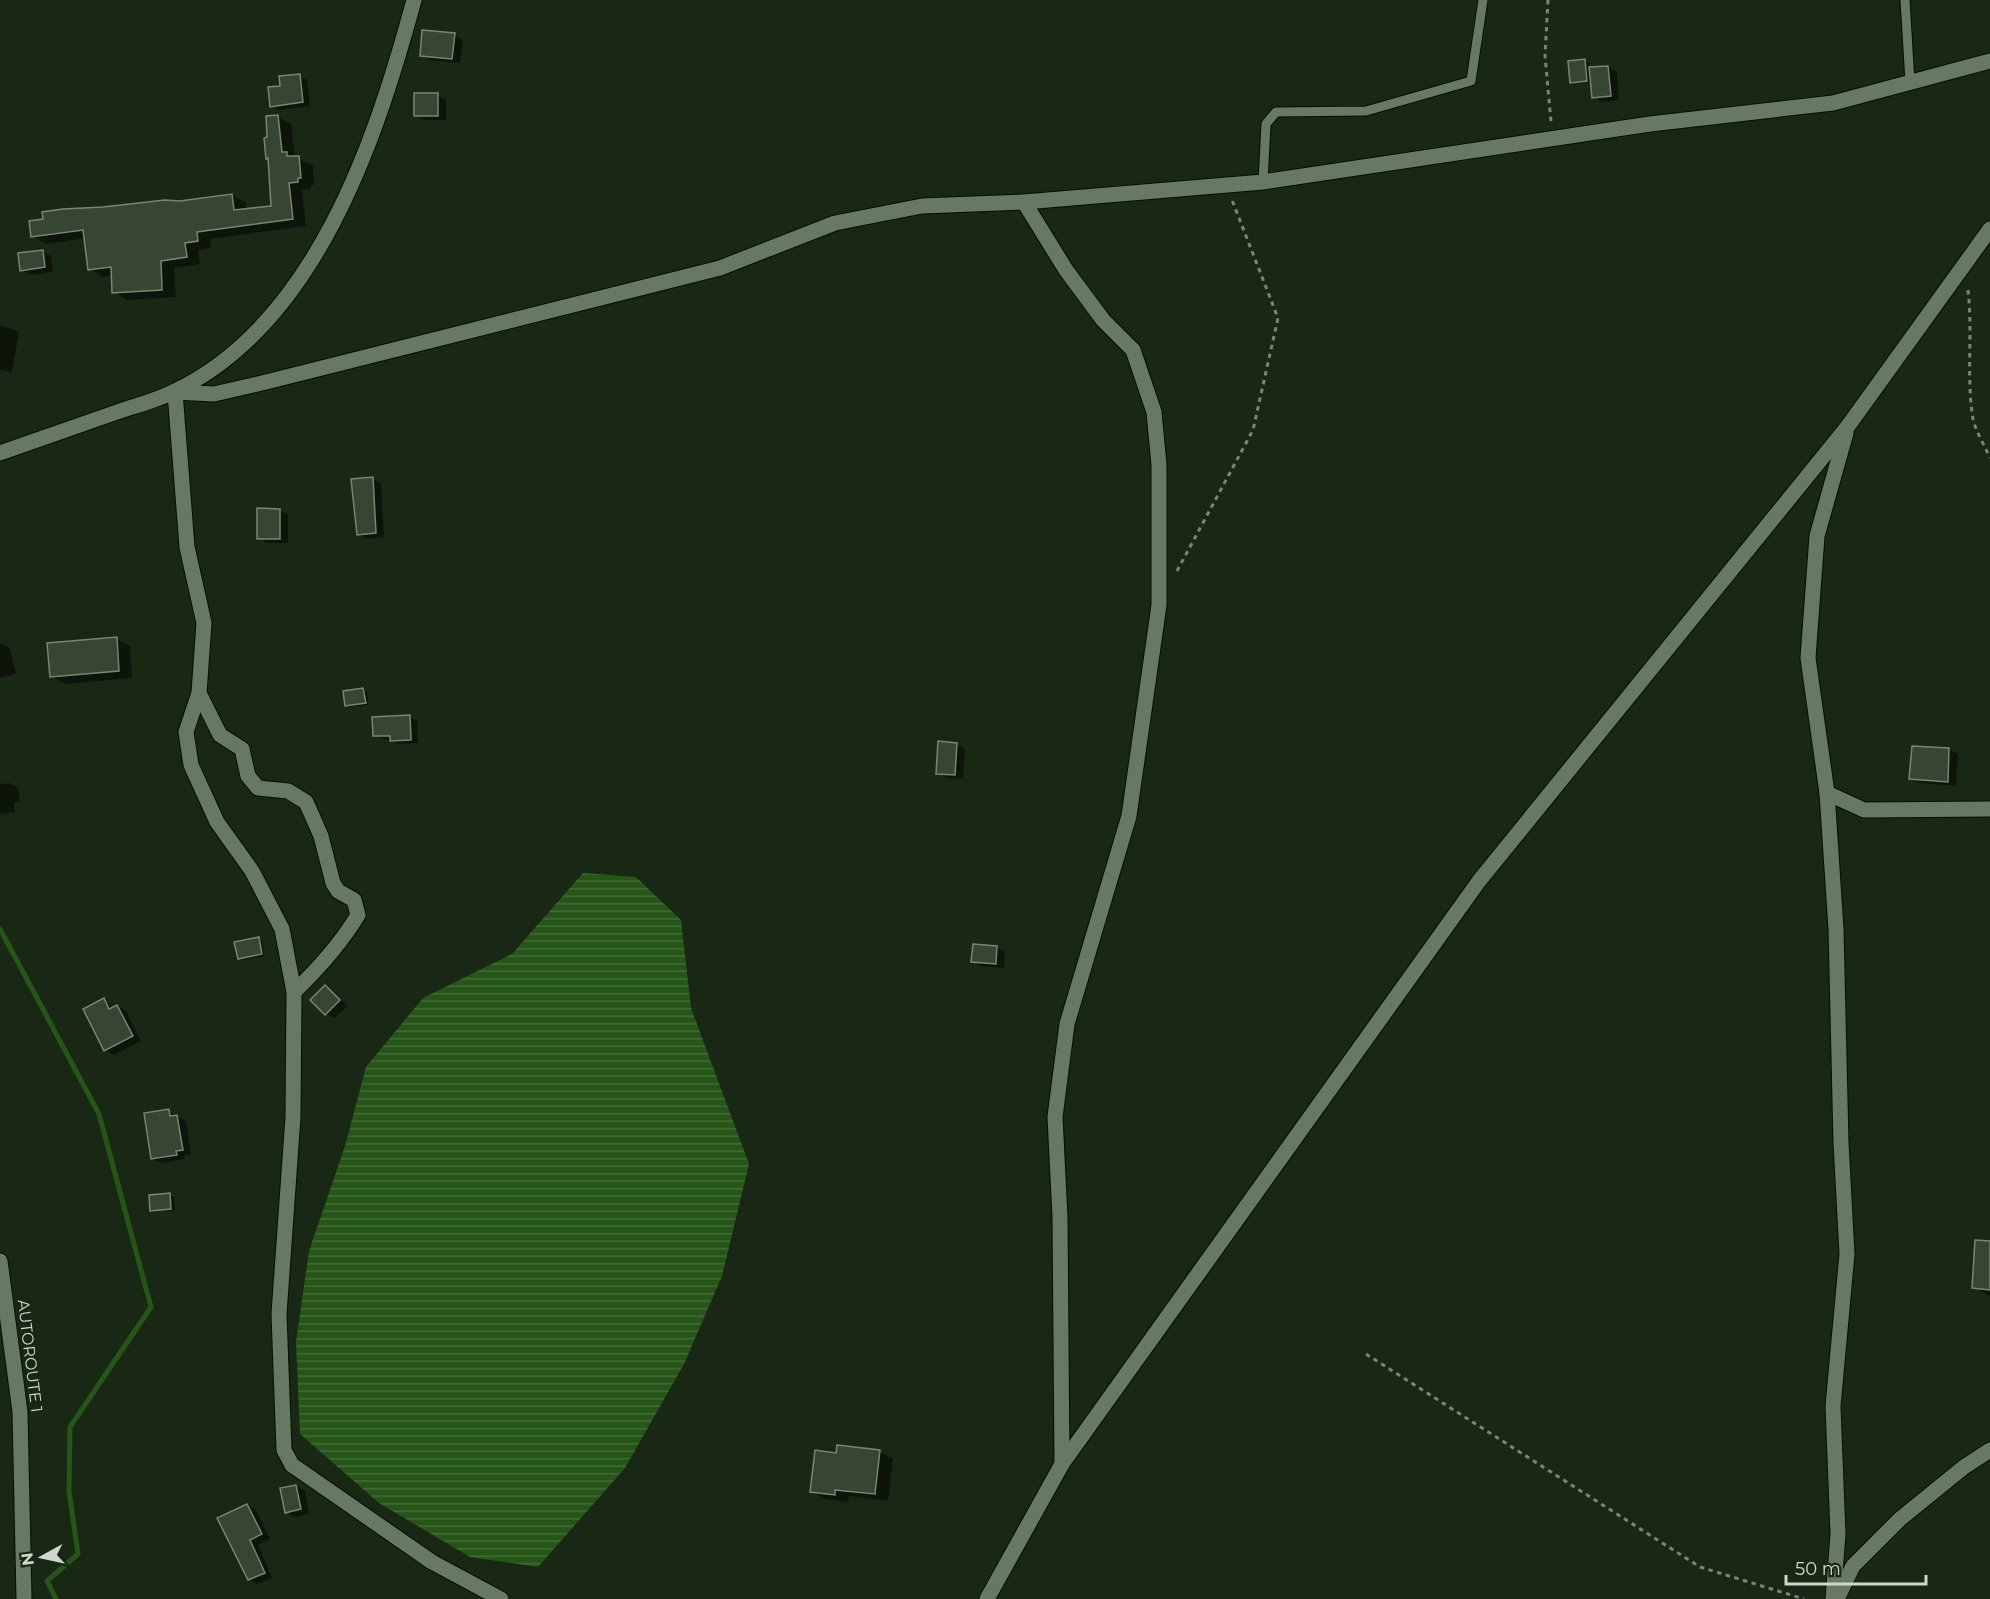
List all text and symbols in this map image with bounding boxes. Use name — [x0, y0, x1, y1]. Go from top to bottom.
street label: AUTOROUTE 1 — [14, 1299, 46, 1413]
north arrow — [12, 1527, 72, 1587]
scale bar — [1786, 1548, 1926, 1586]
text: N — [17, 1551, 38, 1567]
text: 50 m — [1795, 1558, 1841, 1580]

